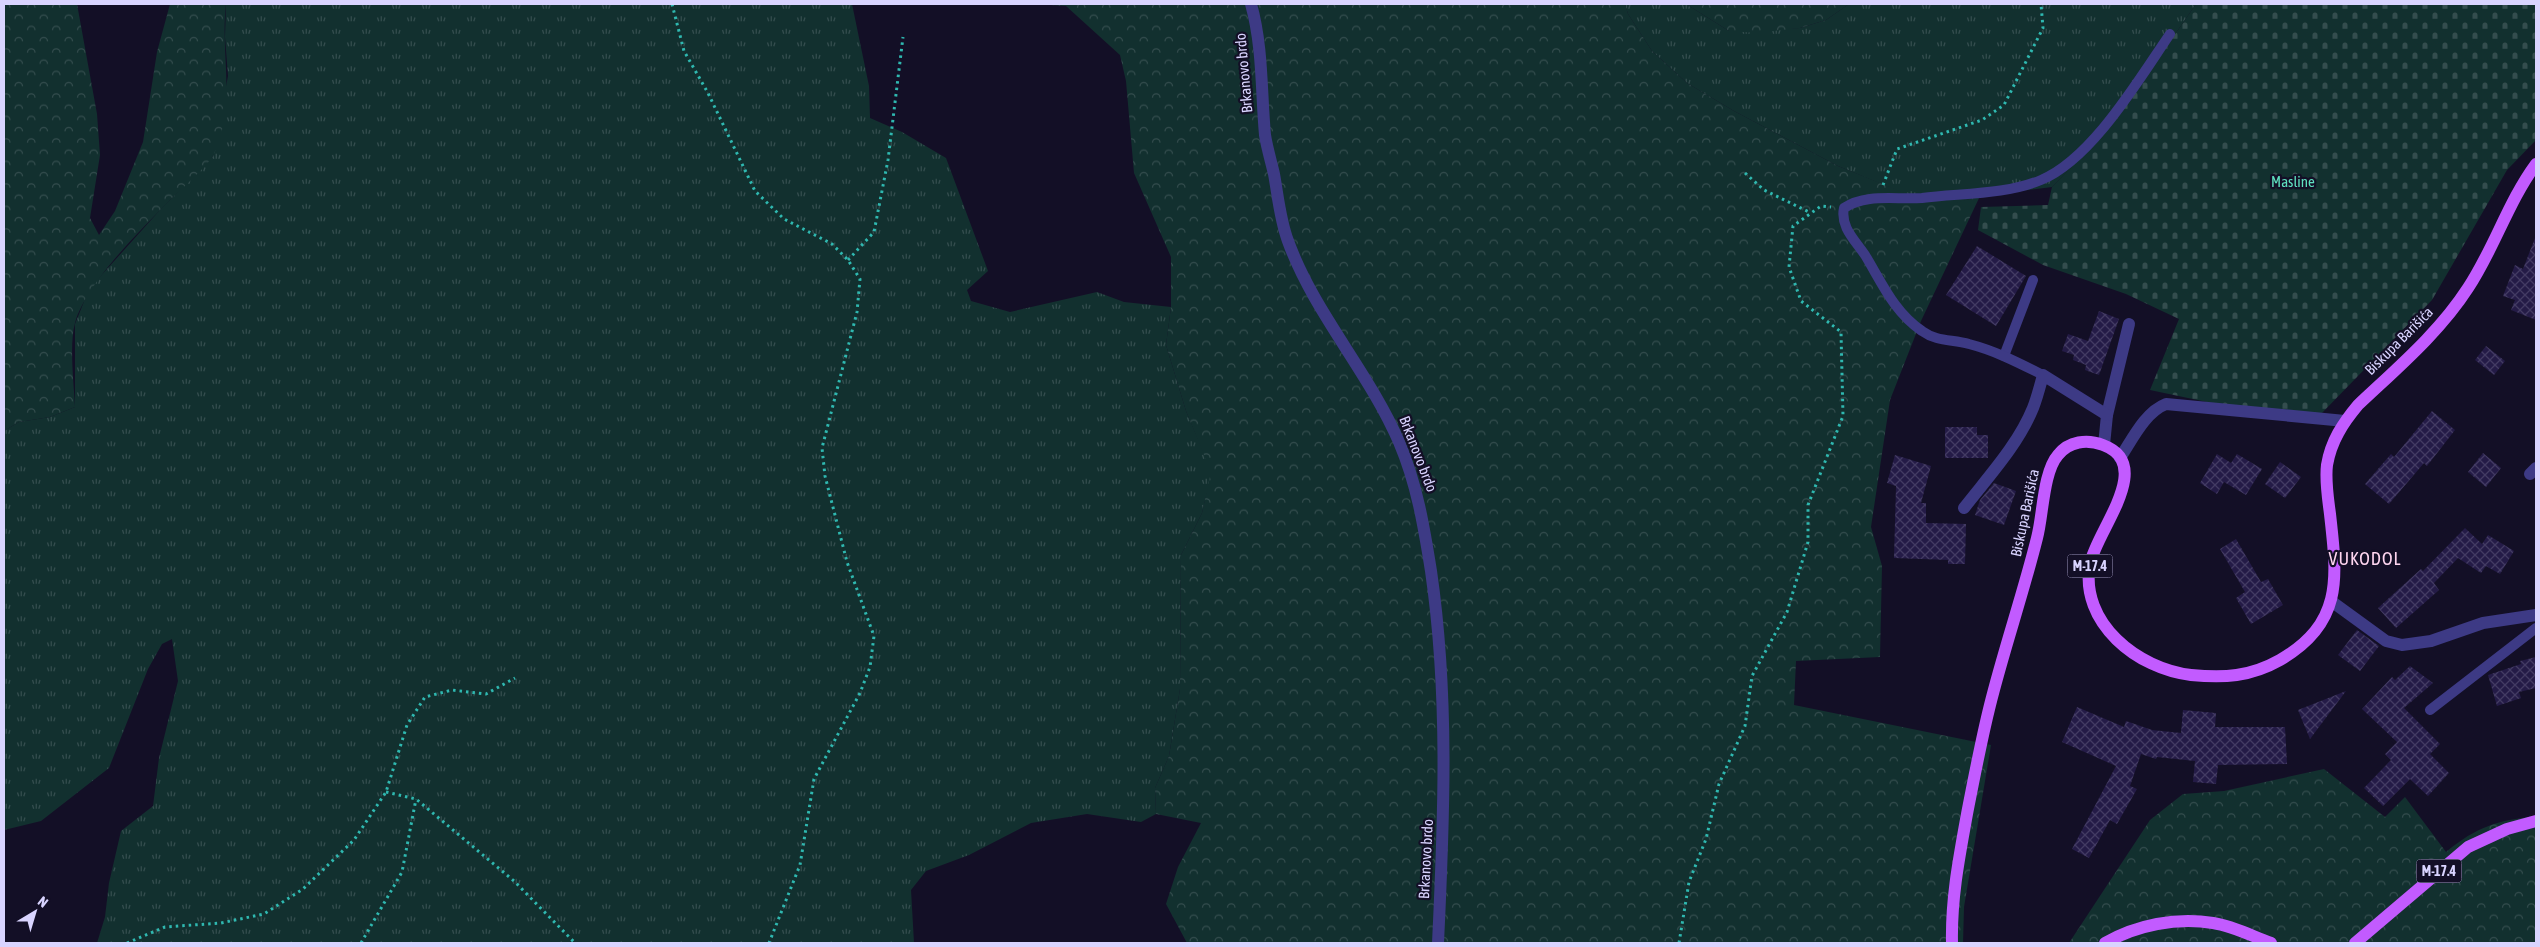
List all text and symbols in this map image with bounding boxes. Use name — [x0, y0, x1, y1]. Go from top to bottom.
street label: Brkanovo brdo — [1232, 32, 1255, 114]
park label: Masline — [2271, 173, 2315, 190]
street label: Biskupa Barišića — [2361, 303, 2436, 378]
street label: Brkanovo brdo — [1396, 413, 1441, 494]
street label: Biskupa Barišića — [2007, 468, 2042, 558]
district label: VUKODOL — [2329, 548, 2401, 569]
road number: M-17.4 — [2068, 554, 2112, 578]
street label: Brkanovo brdo — [1415, 819, 1436, 899]
road number: M-17.4 — [2416, 859, 2462, 882]
north arrow — [10, 887, 60, 937]
text: N — [35, 893, 51, 911]

